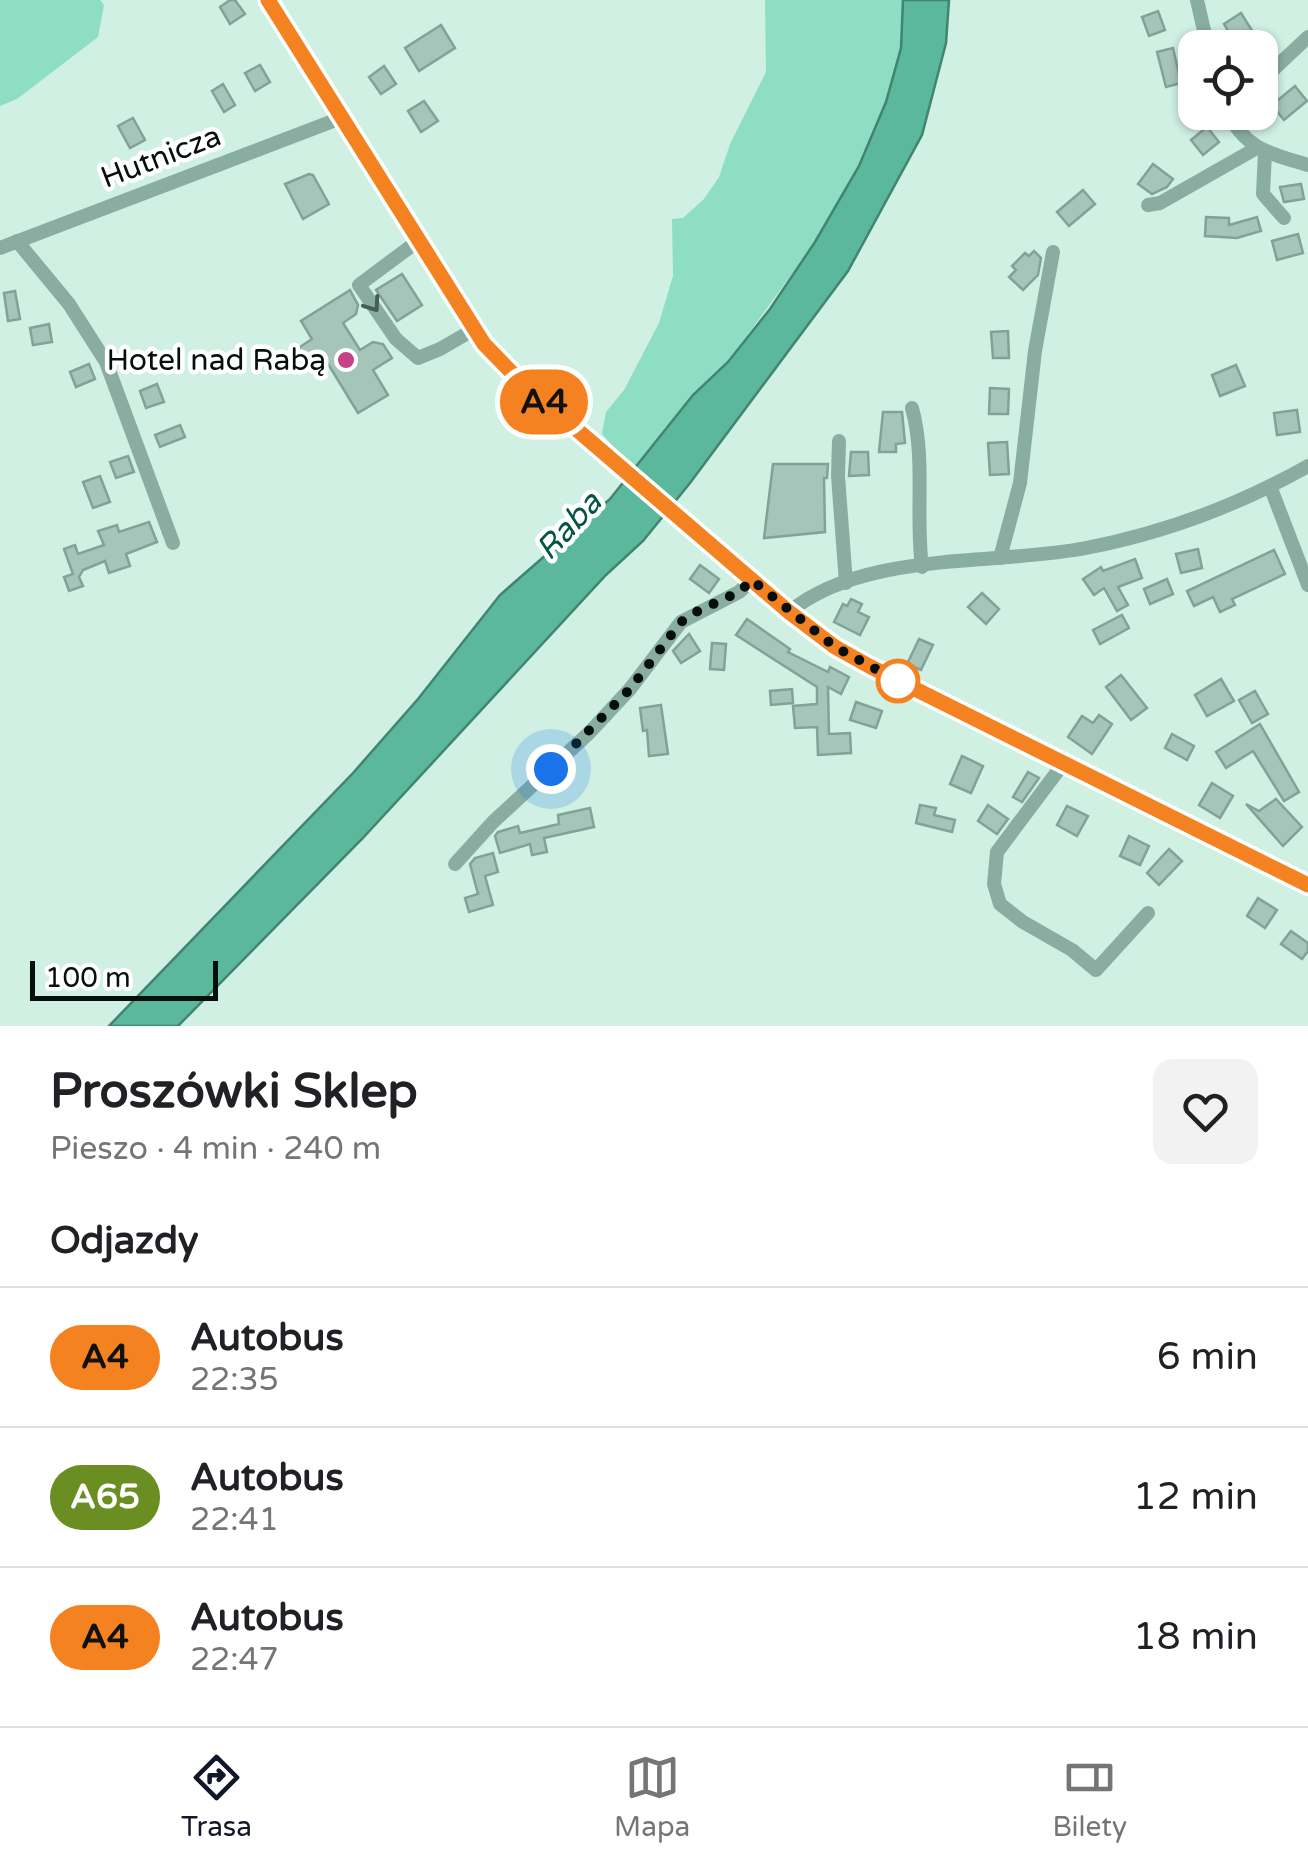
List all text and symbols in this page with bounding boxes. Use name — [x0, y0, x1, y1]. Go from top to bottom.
map controls — [1178, 30, 1278, 130]
button: locate — [1178, 30, 1278, 130]
street label: Hutnicza — [96, 117, 226, 197]
one-way arrow — [361, 293, 379, 312]
place label: Hotel nad Rabą — [107, 342, 326, 379]
marker: Hotel nad Rabą — [335, 349, 357, 371]
line badge: A4 — [499, 370, 589, 434]
text: A4 — [520, 381, 568, 423]
water label: Raba — [528, 483, 611, 568]
unlabelled marker — [877, 660, 919, 702]
your location — [526, 744, 576, 794]
scale bar — [30, 956, 218, 1000]
text: 100 m — [45, 961, 131, 995]
button: heart — [1153, 1059, 1258, 1164]
text: Proszówki Sklep — [50, 1063, 418, 1121]
text: Pieszo · 4 min · 240 m — [50, 1130, 381, 1168]
text: Odjazdy — [50, 1218, 198, 1264]
text: Autobus — [190, 1315, 344, 1361]
text: 6 min — [1157, 1334, 1258, 1380]
text: A4 — [81, 1336, 129, 1378]
text: 22:35 — [190, 1361, 279, 1399]
text: Autobus — [190, 1455, 344, 1501]
text: 12 min — [1133, 1474, 1258, 1520]
text: A65 — [70, 1476, 140, 1518]
text: 22:41 — [190, 1501, 279, 1539]
text: Autobus — [190, 1595, 344, 1641]
text: 18 min — [1133, 1614, 1258, 1660]
text: A4 — [81, 1616, 129, 1658]
text: 22:47 — [190, 1641, 279, 1679]
tab: Trasa — [181, 1750, 252, 1844]
tab: Mapa — [614, 1750, 690, 1844]
tab: Bilety — [1052, 1750, 1127, 1844]

